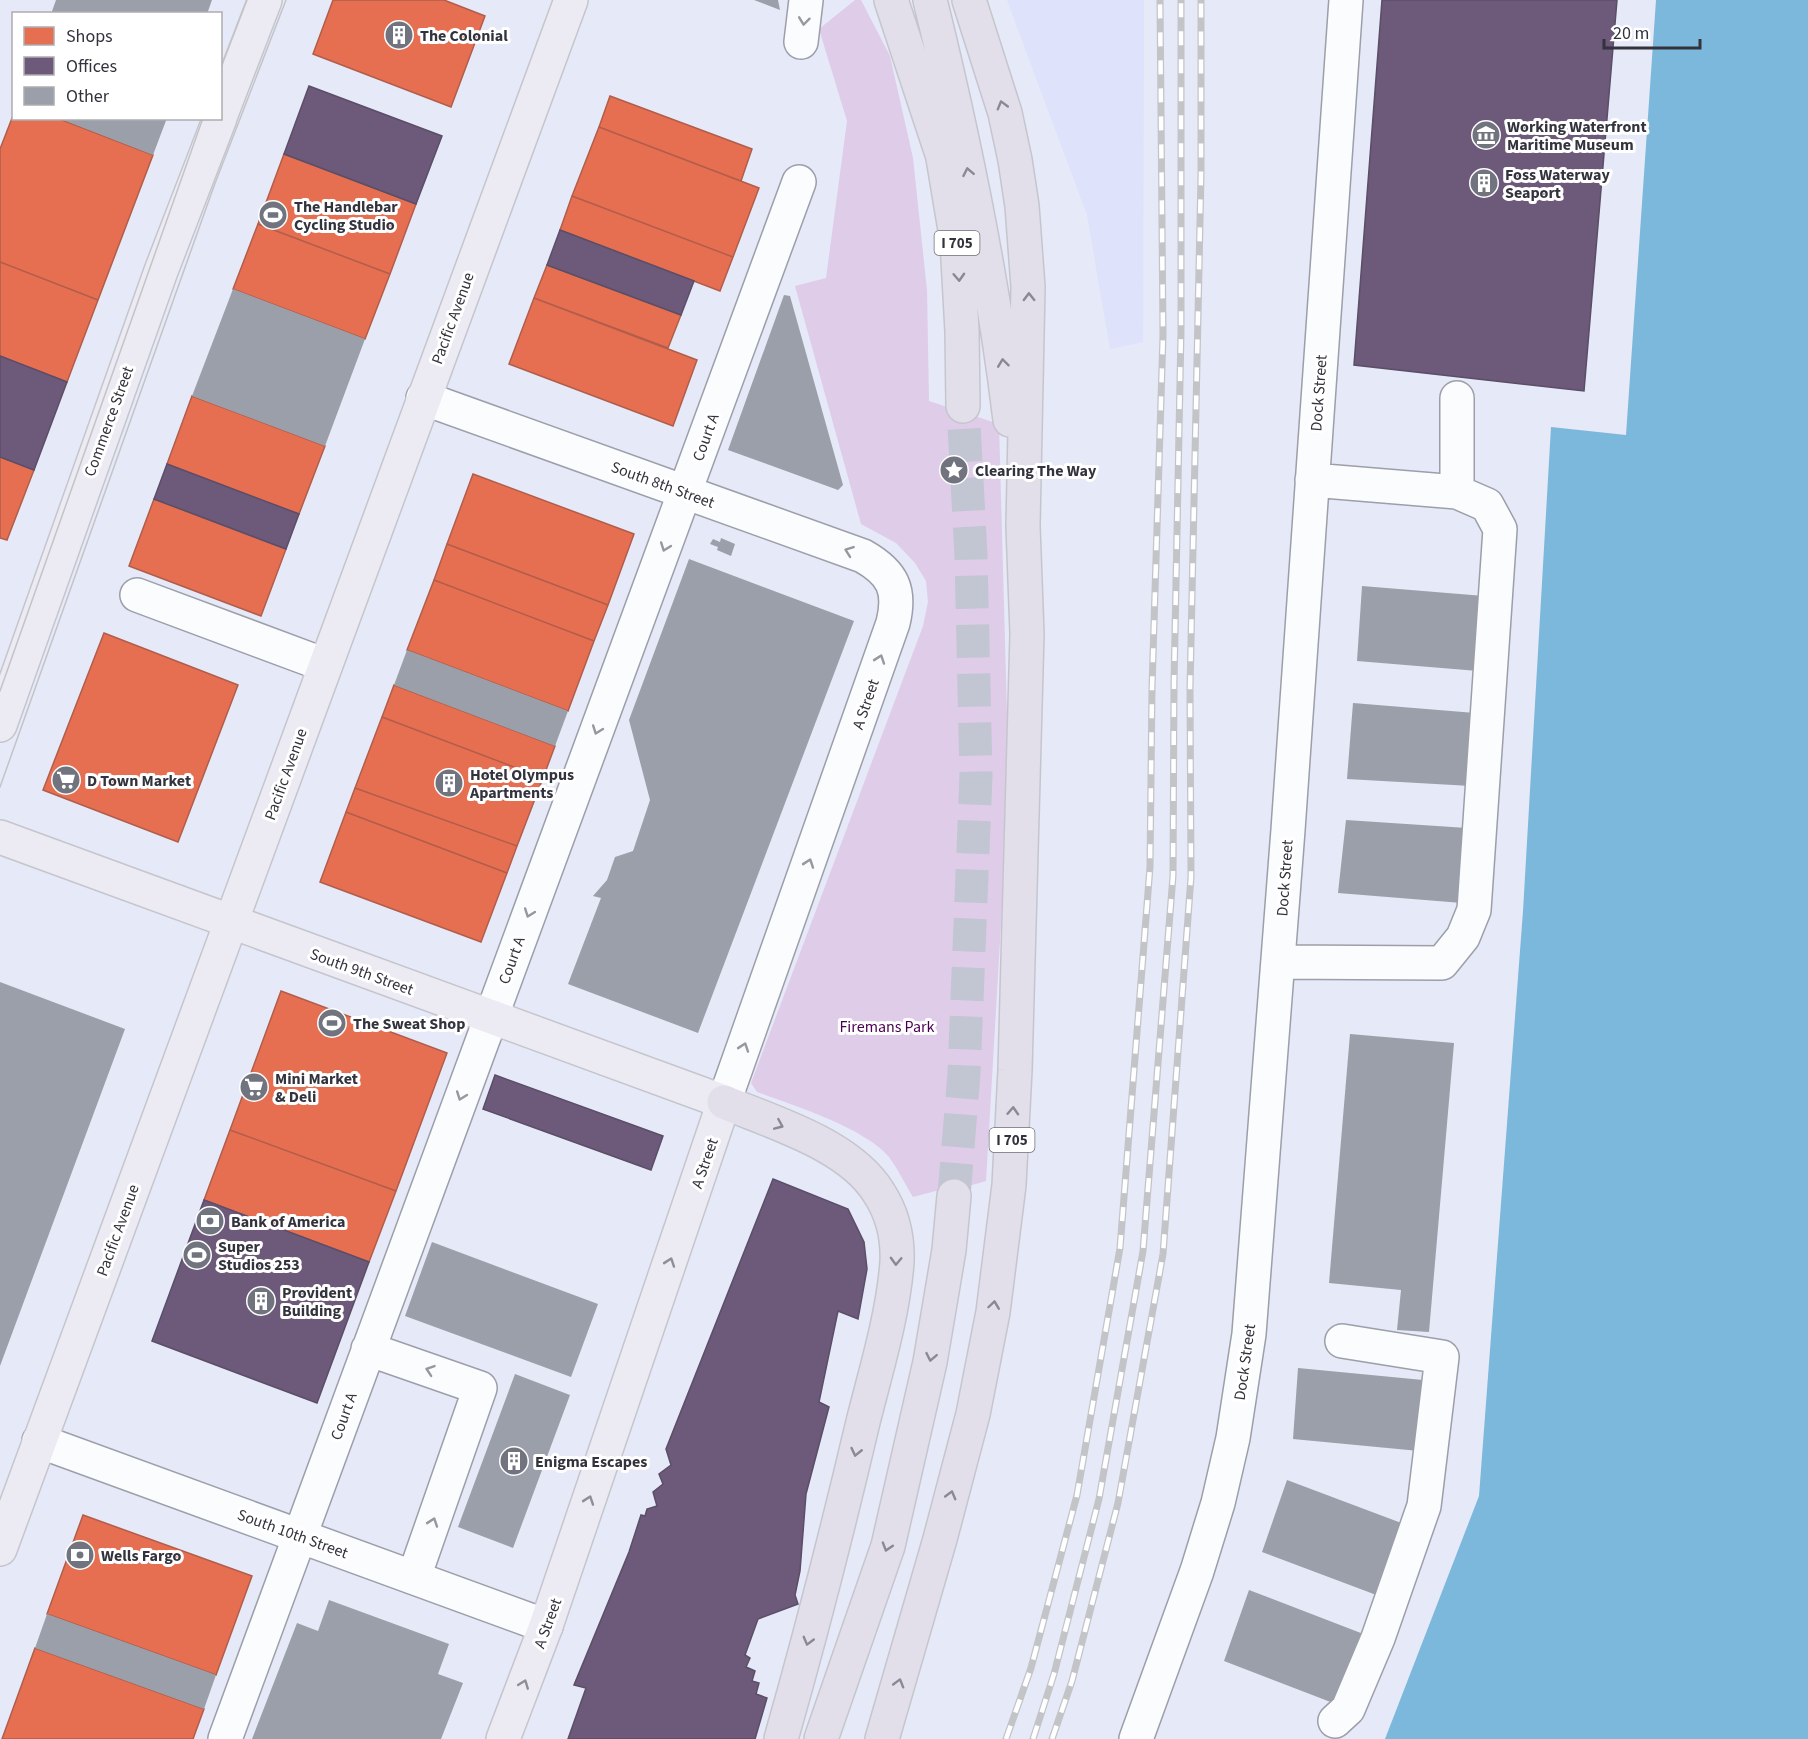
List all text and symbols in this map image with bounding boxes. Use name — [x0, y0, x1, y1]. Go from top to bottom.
legend — [12, 12, 222, 120]
scale bar — [1604, 12, 1700, 50]
one-way arrow — [798, 17, 810, 26]
building icon: The Colonial — [383, 19, 415, 51]
text: 20 m — [1613, 21, 1649, 46]
text: Shops — [66, 24, 113, 49]
place label: The Colonial — [420, 25, 508, 47]
text: Offices — [66, 54, 117, 79]
text: Other — [66, 84, 110, 109]
one-way arrow — [997, 100, 1009, 111]
place label: Working Waterfront Maritime Museum — [1507, 116, 1647, 156]
museum icon: Working Waterfront Maritime Museum — [1470, 119, 1502, 151]
place label: Foss Waterway Seaport — [1505, 164, 1610, 204]
one-way arrow — [962, 167, 975, 177]
building icon: Foss Waterway Seaport — [1468, 167, 1500, 199]
place label: The Handlebar Cycling Studio — [294, 196, 398, 236]
sports icon: The Handlebar Cycling Studio — [257, 199, 289, 231]
road number: I 705 — [934, 231, 980, 255]
street label: Pacific Avenue — [426, 269, 480, 367]
one-way arrow — [953, 272, 966, 281]
one-way arrow — [1022, 293, 1035, 302]
street label: Dock Street — [1305, 353, 1333, 432]
one-way arrow — [998, 359, 1010, 368]
street label: Commerce Street — [79, 363, 139, 480]
street label: Court A — [687, 410, 725, 464]
place icon: Clearing The Way — [938, 454, 970, 486]
street label: South 8th Street — [608, 456, 718, 514]
place label: Clearing The Way — [975, 460, 1097, 482]
one-way arrow — [659, 541, 672, 552]
one-way arrow — [844, 546, 854, 559]
one-way arrow — [873, 654, 886, 665]
street label: A Street — [847, 676, 885, 732]
one-way arrow — [591, 724, 604, 735]
street label: Pacific Avenue — [259, 725, 313, 823]
supermarket icon: D Town Market — [50, 764, 82, 796]
place label: Hotel Olympus Apartments — [469, 764, 574, 804]
building icon: Hotel Olympus Apartments — [433, 767, 465, 799]
place label: D Town Market — [87, 770, 191, 792]
street label: Dock Street — [1271, 838, 1299, 917]
one-way arrow — [801, 858, 814, 869]
one-way arrow — [524, 906, 536, 917]
street label: Court A — [493, 933, 531, 987]
street label: South 9th Street — [307, 943, 417, 1001]
sports icon: The Sweat Shop — [316, 1007, 348, 1039]
place label: The Sweat Shop — [353, 1013, 465, 1035]
park label: Firemans Park — [839, 1016, 935, 1038]
one-way arrow — [736, 1042, 749, 1053]
place label: Mini Market & Deli — [275, 1068, 358, 1108]
supermarket icon: Mini Market & Deli — [238, 1071, 270, 1103]
one-way arrow — [456, 1090, 469, 1100]
one-way arrow — [1007, 1107, 1020, 1116]
one-way arrow — [772, 1117, 783, 1129]
road number: I 705 — [990, 1128, 1034, 1152]
street label: A Street — [686, 1135, 724, 1191]
street label: Pacific Avenue — [91, 1181, 145, 1279]
bank icon: Bank of America — [194, 1205, 226, 1237]
place label: Bank of America — [231, 1211, 345, 1233]
place label: Super Studios 253 — [218, 1236, 300, 1276]
sports icon: Super Studios 253 — [181, 1239, 213, 1271]
one-way arrow — [663, 1257, 675, 1268]
one-way arrow — [890, 1257, 903, 1266]
place label: Provident Building — [282, 1282, 352, 1322]
building icon: Provident Building — [245, 1285, 277, 1317]
one-way arrow — [988, 1300, 1000, 1310]
street label: Dock Street — [1229, 1322, 1261, 1402]
one-way arrow — [925, 1352, 938, 1362]
one-way arrow — [425, 1365, 436, 1378]
street label: Court A — [325, 1389, 363, 1443]
building icon: Enigma Escapes — [498, 1445, 530, 1477]
one-way arrow — [851, 1446, 864, 1456]
place label: Enigma Escapes — [535, 1451, 647, 1473]
one-way arrow — [944, 1490, 957, 1500]
one-way arrow — [582, 1495, 594, 1506]
street label: South 10th Street — [234, 1504, 352, 1564]
one-way arrow — [426, 1517, 439, 1528]
bank icon: Wells Fargo — [64, 1539, 96, 1571]
one-way arrow — [882, 1541, 894, 1552]
place label: Wells Fargo — [101, 1545, 181, 1567]
street label: A Street — [529, 1595, 567, 1652]
one-way arrow — [803, 1635, 815, 1645]
one-way arrow — [892, 1678, 905, 1688]
one-way arrow — [517, 1679, 529, 1690]

